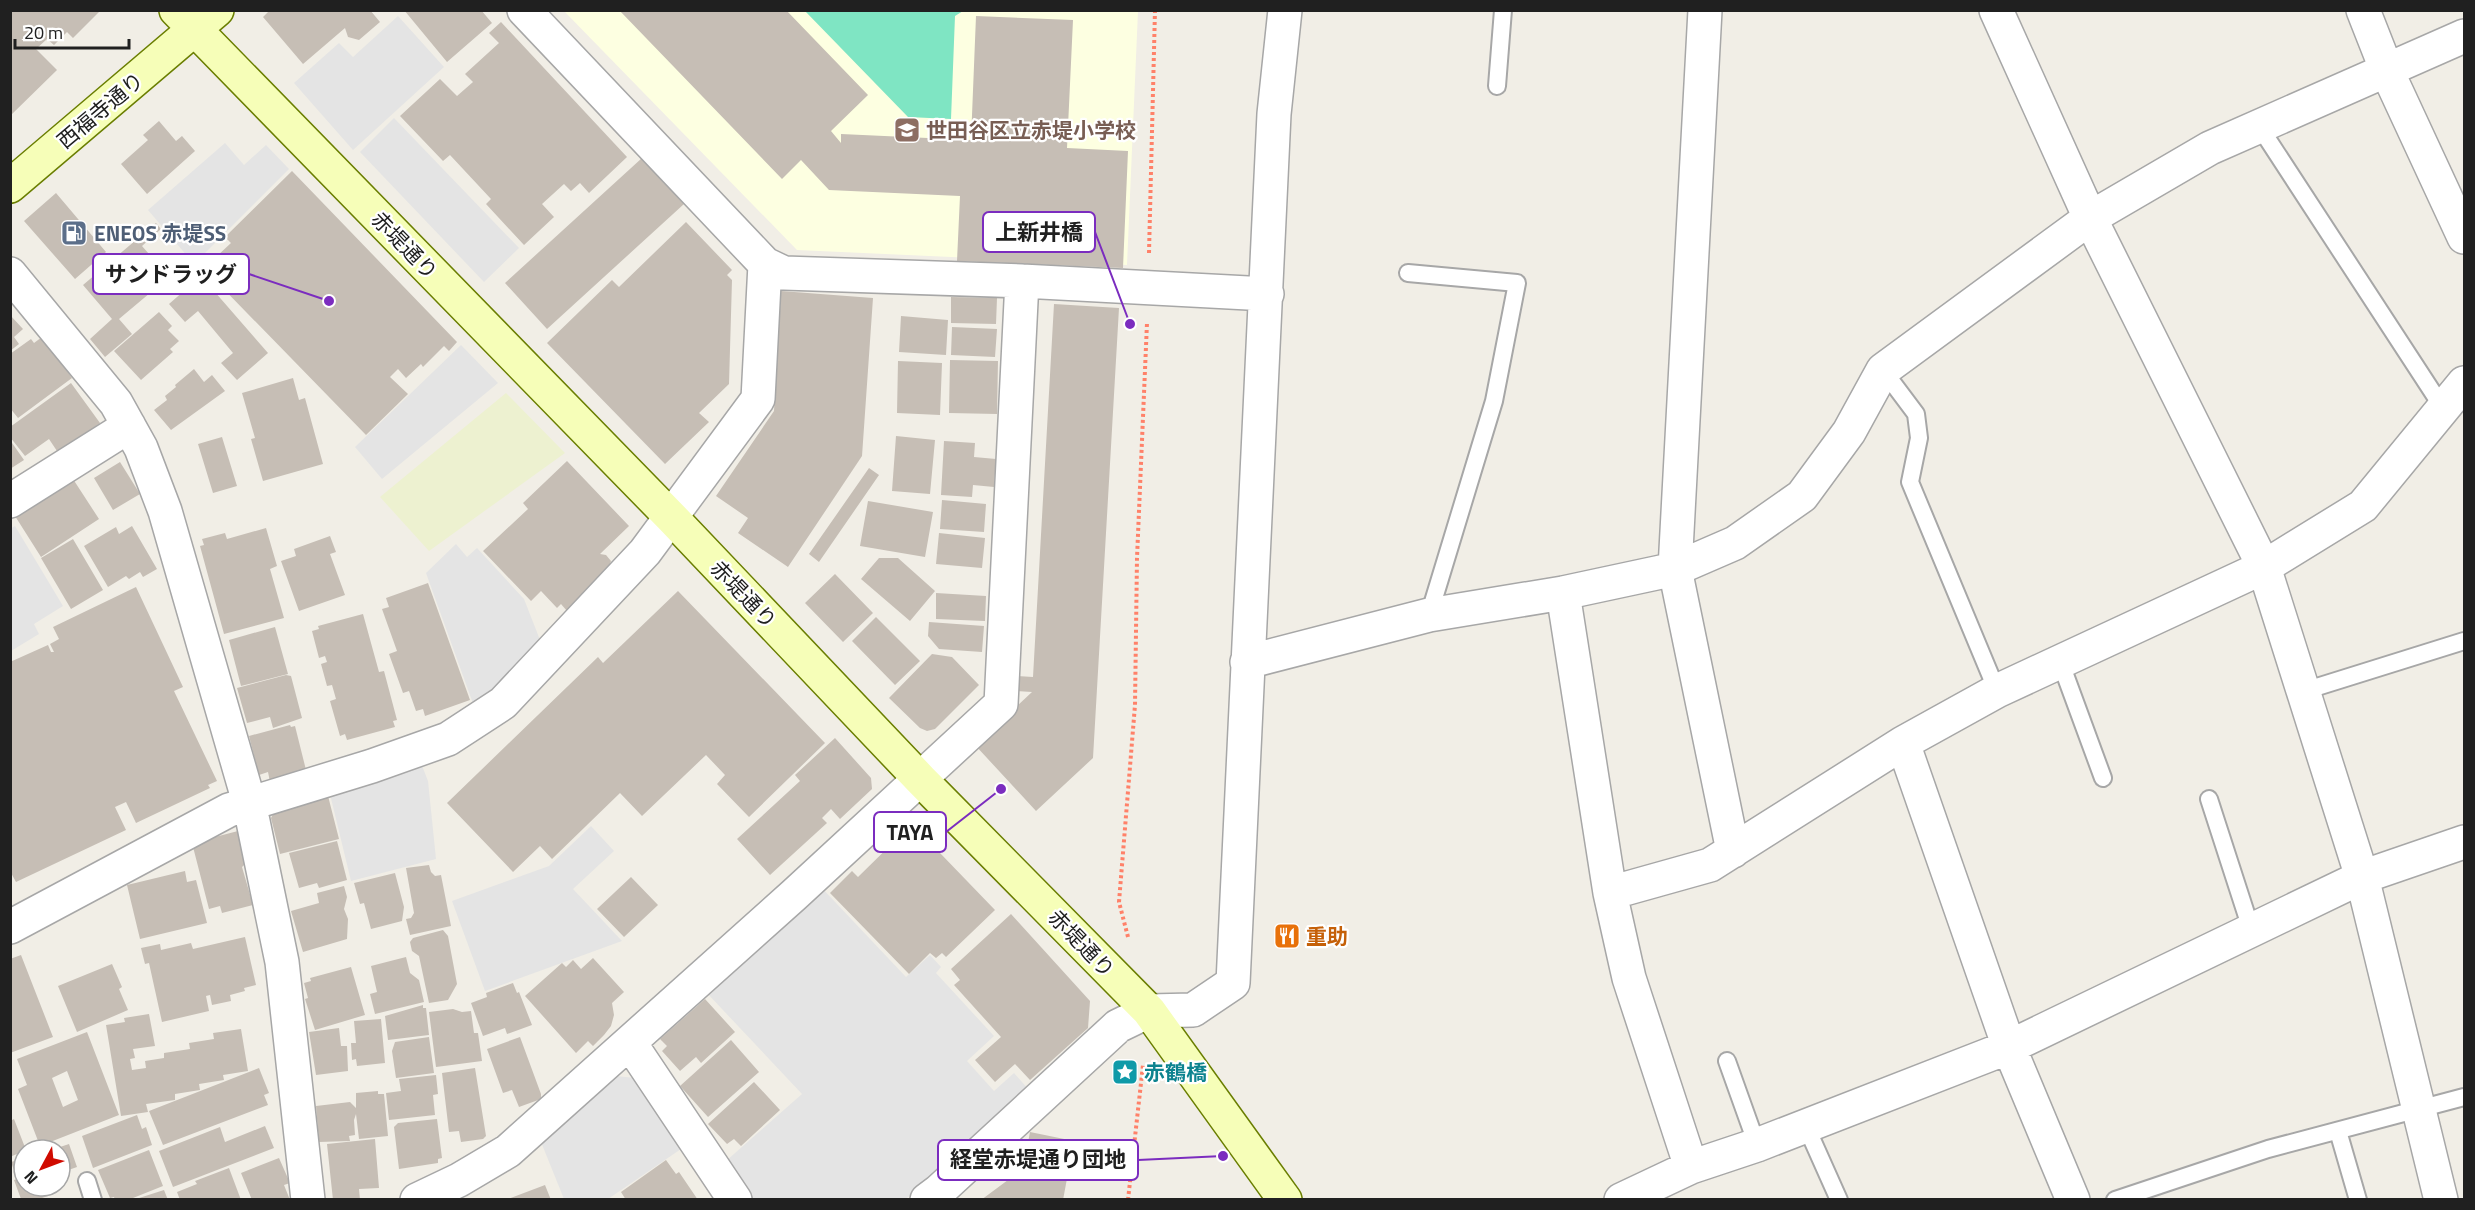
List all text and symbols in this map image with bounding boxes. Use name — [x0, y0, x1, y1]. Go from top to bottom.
scale bar — [15, 12, 129, 50]
text: 20 m — [24, 19, 63, 46]
street label: 西福寺通り — [49, 64, 151, 156]
place label: 世田谷区立赤堤小学校 — [926, 114, 1136, 146]
school or university icon: 世田谷区立赤堤小学校 — [892, 115, 922, 145]
street label: 赤堤通り — [364, 204, 446, 286]
callout: 上新井橋 — [983, 212, 1095, 252]
text: 上新井橋 — [995, 215, 1083, 249]
place label: ENEOS 赤堤SS — [94, 217, 226, 249]
fuel station icon: ENEOS 赤堤SS — [59, 218, 89, 248]
callout: サンドラッグ — [93, 254, 249, 294]
text: サンドラッグ — [105, 257, 237, 291]
street label: 赤堤通り — [703, 553, 785, 635]
callout: TAYA — [874, 812, 946, 852]
text: TAYA — [886, 815, 934, 849]
street label: 赤堤通り — [1041, 902, 1123, 984]
place label: 重助 — [1306, 920, 1348, 952]
restaurant icon: 重助 — [1272, 921, 1302, 951]
place label: 赤鶴橋 — [1144, 1056, 1207, 1088]
place icon: 赤鶴橋 — [1110, 1057, 1140, 1087]
north arrow — [12, 1138, 72, 1198]
callout: 経堂赤堤通り団地 — [938, 1140, 1138, 1180]
text: 経堂赤堤通り団地 — [950, 1142, 1126, 1176]
text: N — [18, 1166, 43, 1190]

